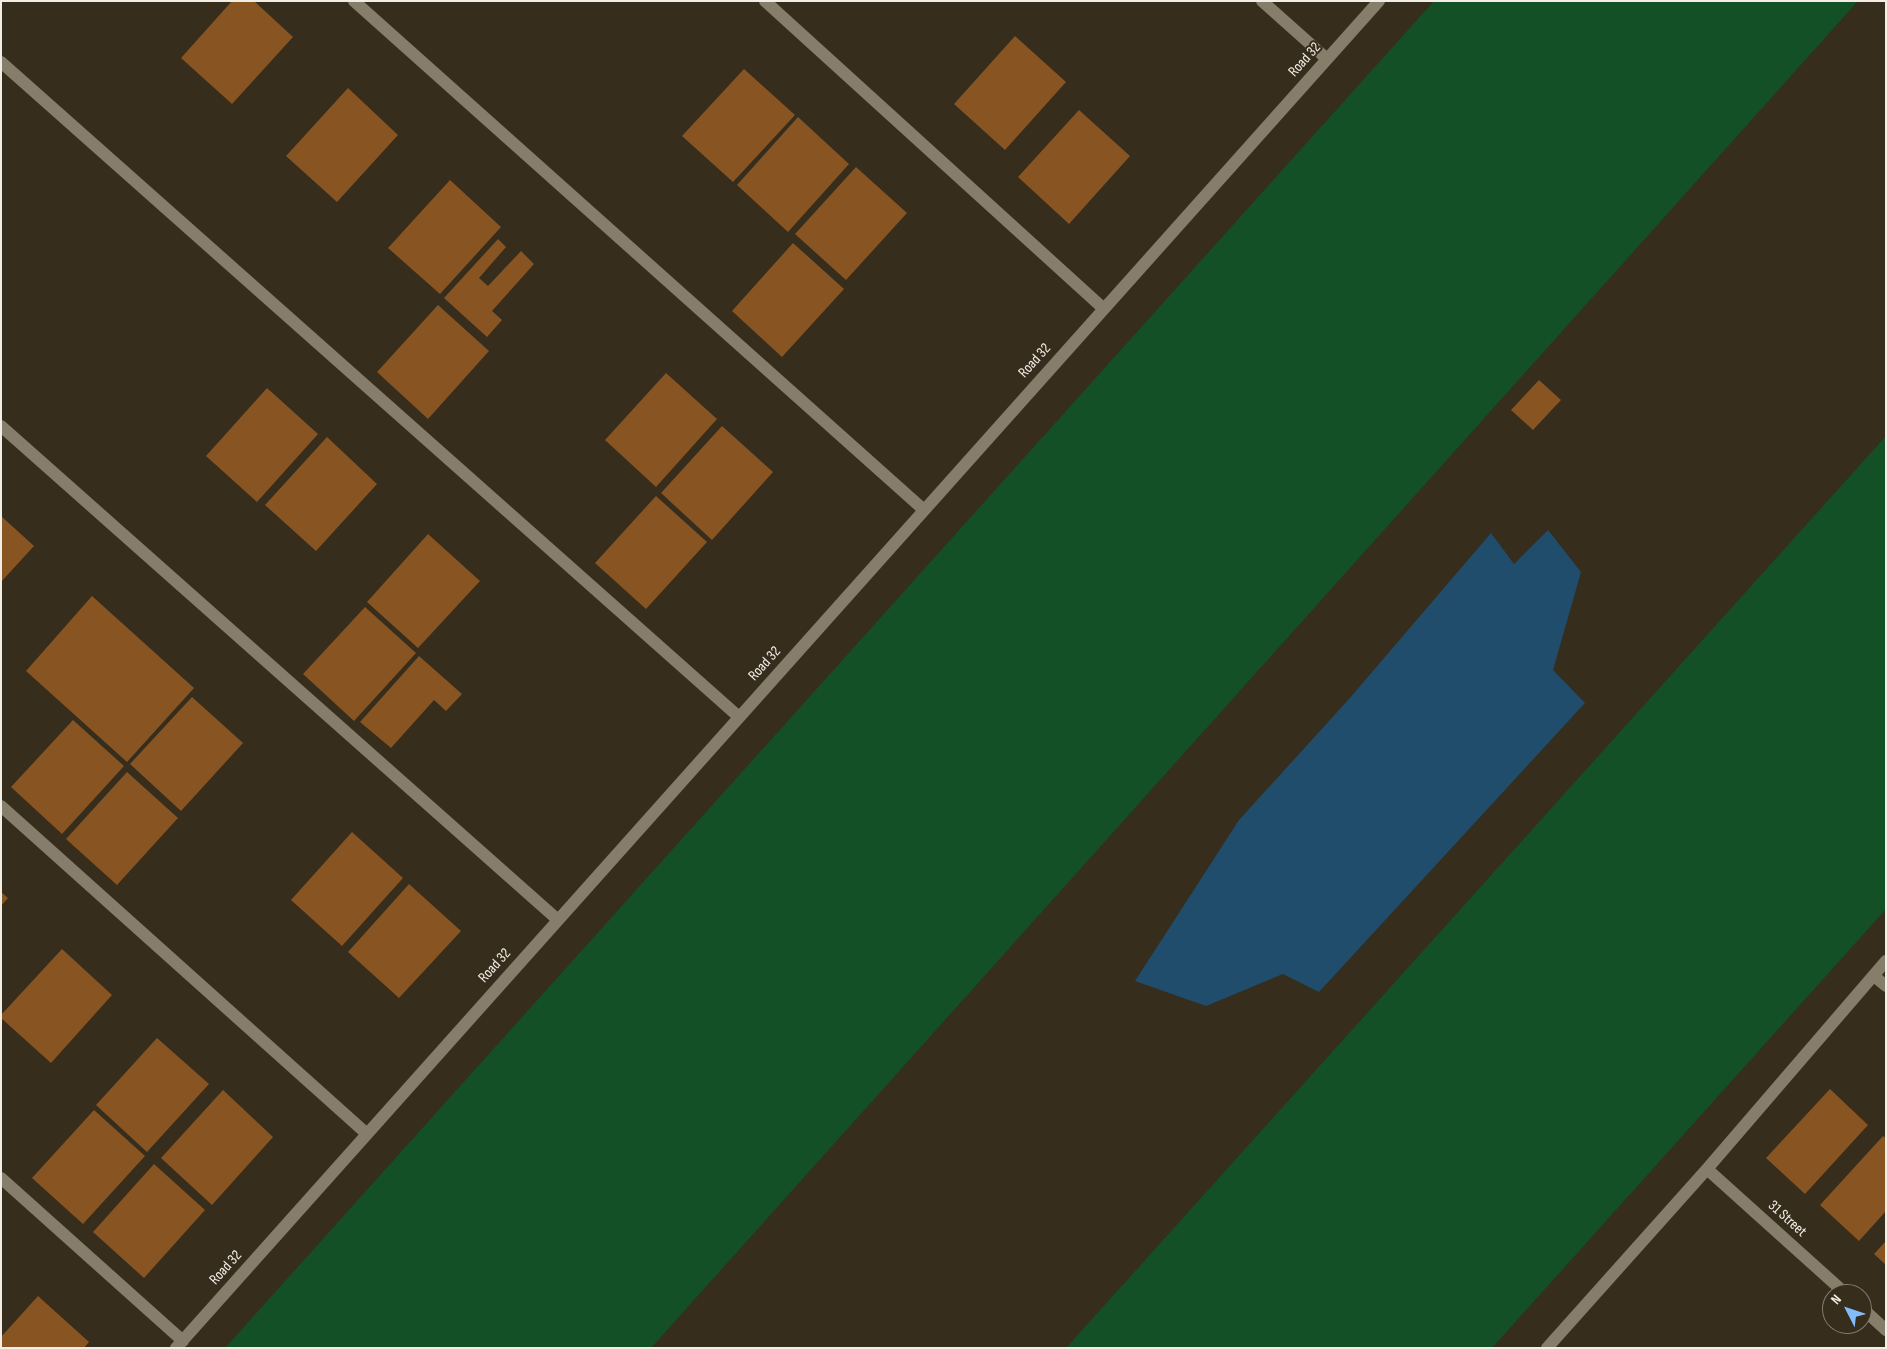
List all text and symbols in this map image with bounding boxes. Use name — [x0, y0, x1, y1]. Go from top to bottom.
street label: Road 32 — [1285, 39, 1325, 81]
street label: Road 32 — [1015, 340, 1055, 382]
street label: Road 32 — [745, 643, 785, 685]
street label: Road 32 — [475, 945, 515, 987]
street label: 31 Street — [1764, 1197, 1810, 1241]
street label: Road 32 — [206, 1247, 246, 1289]
north arrow — [1822, 1284, 1872, 1334]
text: N — [1827, 1291, 1845, 1308]

